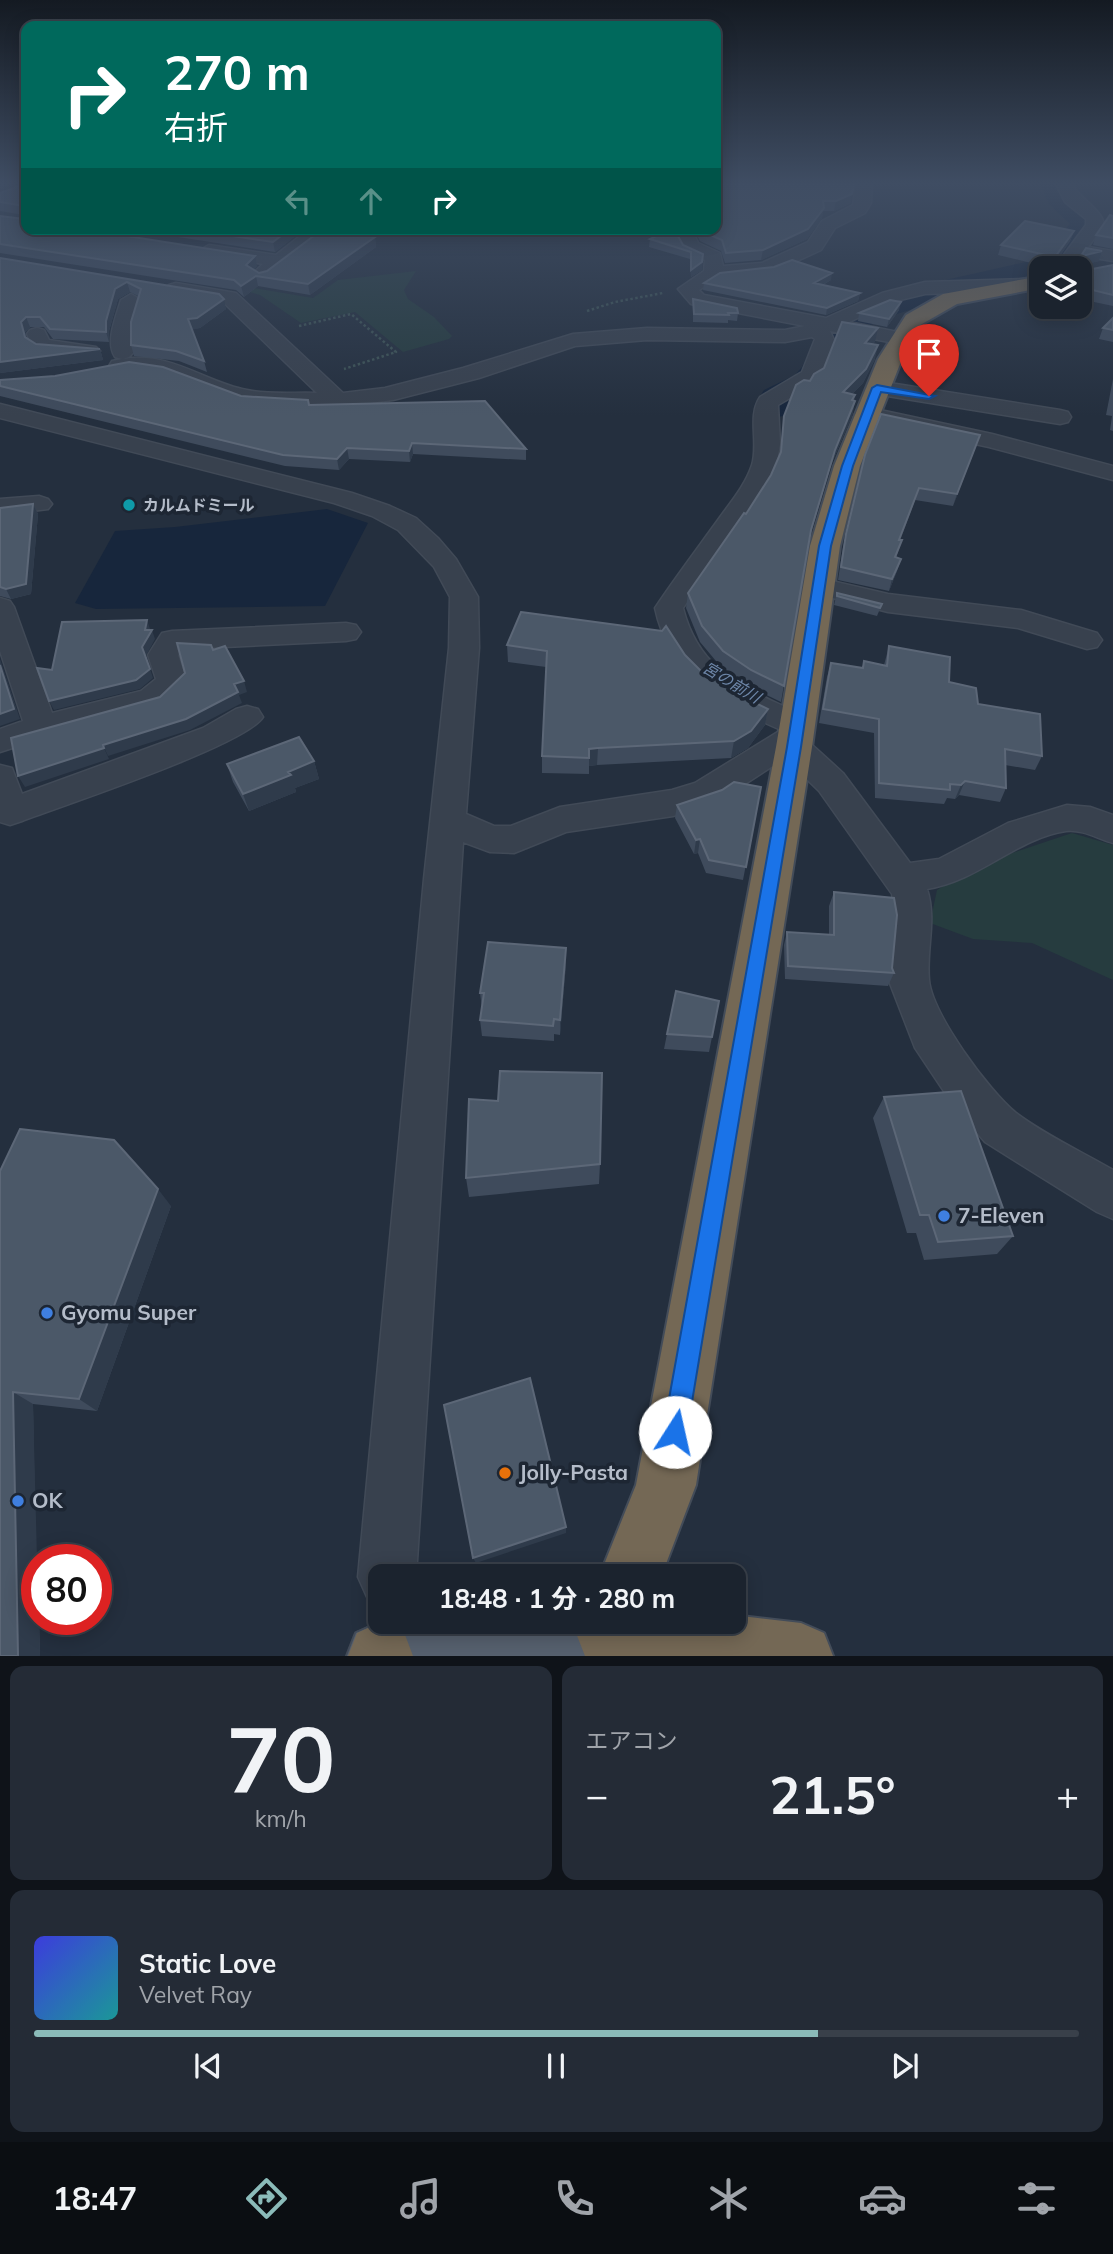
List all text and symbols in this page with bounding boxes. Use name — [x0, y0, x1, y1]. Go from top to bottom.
text: 270 m — [164, 41, 310, 102]
icon: right — [49, 49, 140, 140]
text: 右折 — [164, 107, 228, 147]
icon: left — [279, 182, 317, 220]
icon: ahead — [352, 182, 390, 220]
icon: right — [425, 182, 463, 220]
map controls — [1029, 256, 1092, 319]
button: layers — [1029, 256, 1092, 319]
pin — [899, 324, 959, 396]
icon: arrive — [910, 335, 948, 373]
place label: カルムドミール — [143, 495, 255, 515]
marker: カルムドミール — [121, 497, 137, 513]
water label: 宮の前川 — [699, 657, 766, 708]
place label: 7-Eleven — [958, 1202, 1045, 1228]
marker: 7-Eleven — [936, 1208, 952, 1224]
place label: Gyomu Super — [61, 1299, 197, 1325]
marker: Gyomu Super — [39, 1305, 55, 1321]
position arrow — [638, 1395, 712, 1469]
place label: Jolly-Pasta — [519, 1459, 628, 1485]
marker: Jolly-Pasta — [497, 1465, 513, 1481]
place label: OK — [32, 1487, 64, 1513]
marker: OK — [10, 1493, 26, 1509]
speed limit sign: 80 — [21, 1544, 112, 1635]
text: 18:48 · 1 分 · 280 m — [439, 1582, 675, 1615]
text: 70 — [226, 1701, 335, 1815]
text: エアコン — [586, 1726, 678, 1755]
text: 21.5° — [769, 1762, 895, 1827]
text: − — [586, 1771, 608, 1819]
text: + — [1056, 1771, 1079, 1819]
text: km/h — [255, 1804, 307, 1833]
text: Static Love — [139, 1947, 276, 1980]
text: Velvet Ray — [139, 1980, 252, 2009]
icon: previous — [189, 2047, 227, 2085]
icon: pause — [537, 2047, 575, 2085]
icon: next — [886, 2047, 924, 2085]
icon: directions — [242, 2174, 291, 2223]
icon: music — [396, 2174, 445, 2223]
icon: phone — [550, 2174, 599, 2223]
icon: climate — [704, 2174, 753, 2223]
icon: car — [858, 2174, 907, 2223]
icon: filters — [1012, 2174, 1061, 2223]
text: 18:47 — [52, 2178, 137, 2218]

